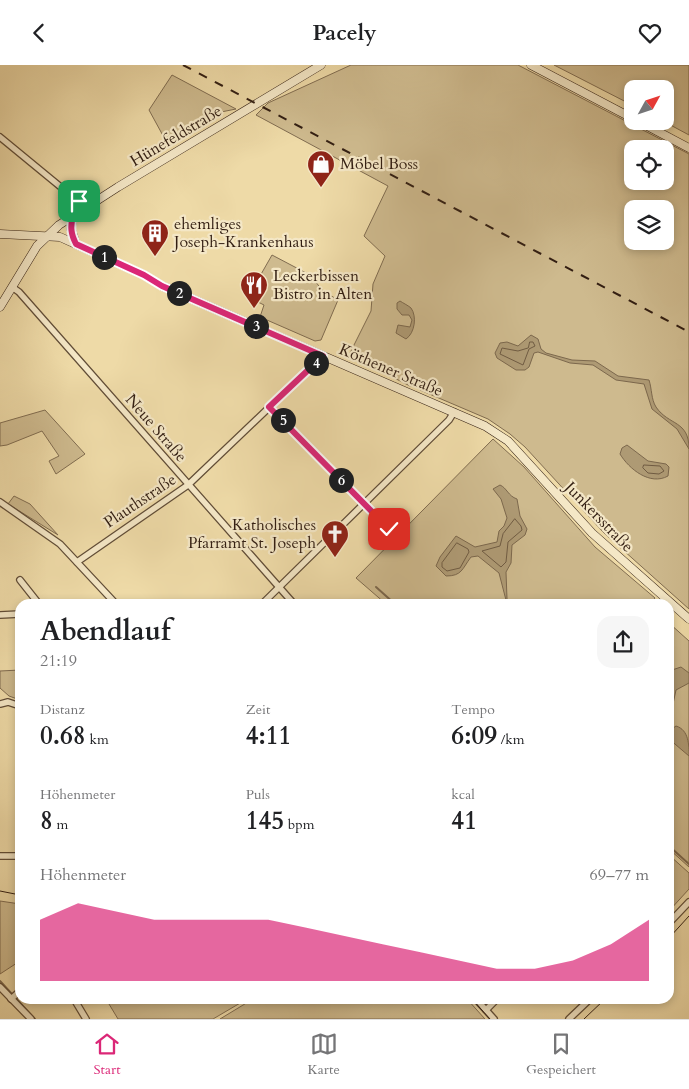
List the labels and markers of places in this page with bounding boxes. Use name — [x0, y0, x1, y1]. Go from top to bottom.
shop icon: Möbel Boss — [306, 149, 336, 188]
place label: Möbel Boss — [340, 153, 418, 175]
pin — [58, 180, 100, 222]
place label: ehemliges Joseph-Krankenhaus — [172, 213, 314, 253]
building icon: ehemliges Joseph-Krankenhaus — [140, 218, 170, 257]
pin: 1 — [92, 245, 116, 269]
place label: Leckerbissen Bistro in Alten — [273, 265, 372, 305]
restaurant icon: Leckerbissen Bistro in Alten — [239, 270, 269, 309]
pin: 2 — [166, 281, 192, 305]
pin: 3 — [244, 313, 268, 339]
pin: 4 — [304, 351, 328, 375]
pin: 5 — [270, 407, 296, 433]
pin: 6 — [328, 467, 354, 493]
pin — [368, 508, 410, 550]
place label: Katholisches Pfarramt St. Joseph — [188, 514, 316, 554]
church icon: Katholisches Pfarramt St. Joseph — [320, 519, 350, 558]

